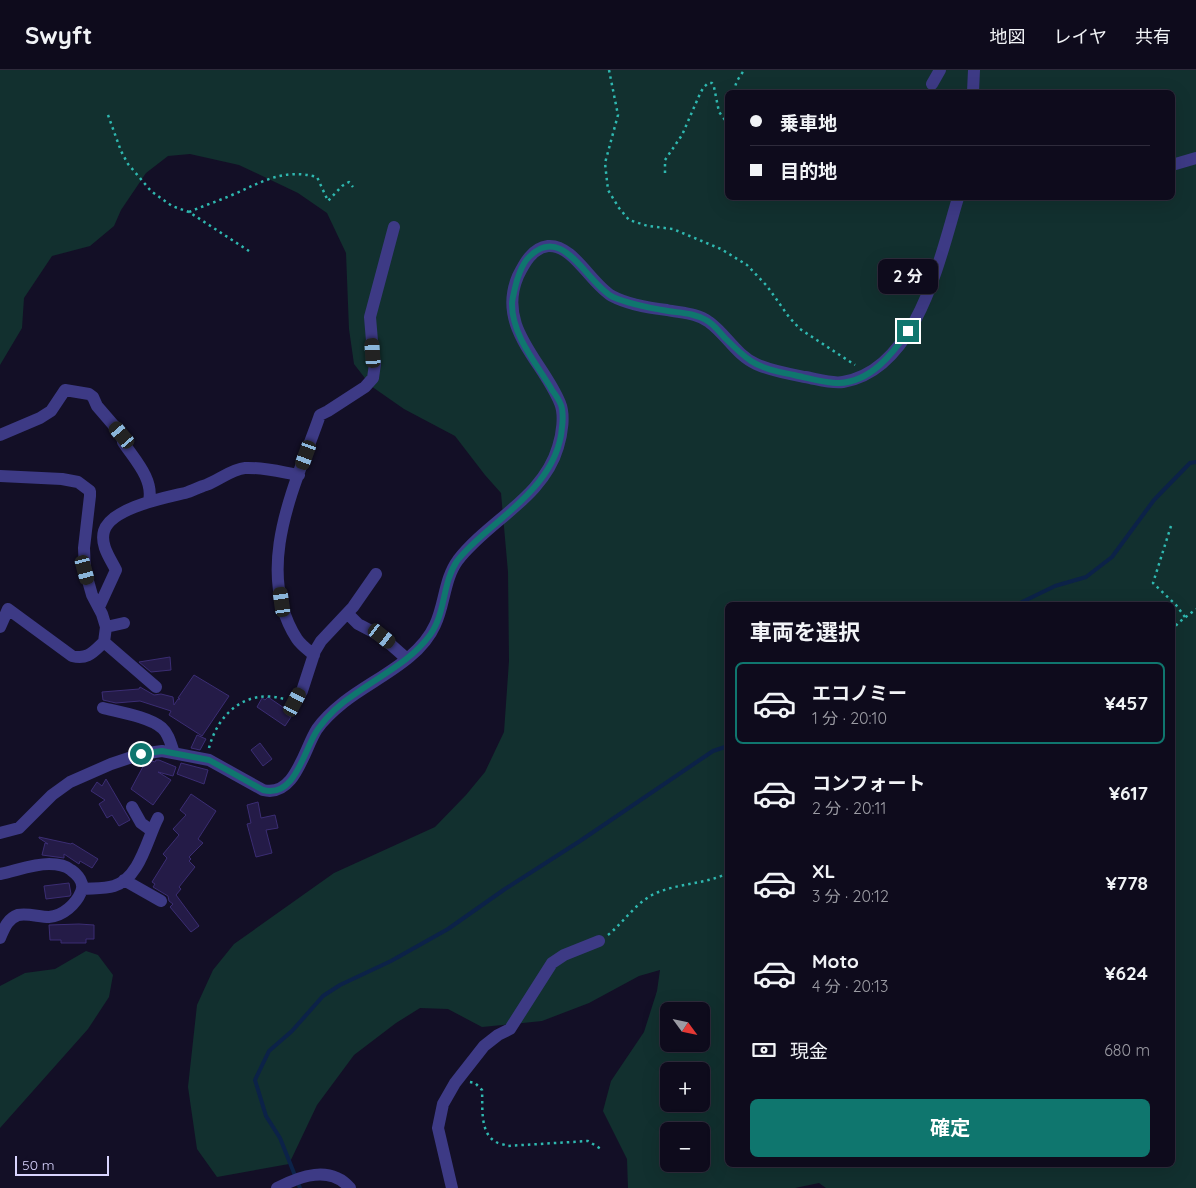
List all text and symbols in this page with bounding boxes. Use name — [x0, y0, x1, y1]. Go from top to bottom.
text: Swyft — [25, 20, 92, 50]
text: 地図 — [990, 25, 1026, 48]
text: レイヤ — [1054, 25, 1107, 48]
text: 共有 — [1135, 25, 1171, 48]
text: 乗車地 — [780, 111, 837, 135]
text: 目的地 — [780, 159, 837, 183]
callout: 2 分 — [878, 258, 938, 294]
text: 2 分 — [893, 266, 923, 286]
route end — [897, 320, 919, 342]
car — [364, 338, 381, 368]
car — [106, 419, 137, 451]
car — [293, 438, 318, 472]
car — [73, 554, 96, 586]
car — [272, 586, 291, 618]
text: 車両を選択 — [750, 618, 860, 646]
car — [365, 621, 398, 651]
icon: car — [752, 681, 797, 726]
text: エコノミー — [812, 681, 907, 705]
car — [281, 685, 308, 719]
text: ¥457 — [1104, 691, 1148, 715]
text: 1 分 · 20:10 — [812, 708, 887, 728]
route start — [130, 743, 152, 765]
icon: car — [752, 771, 797, 816]
text: コンフォート — [812, 771, 925, 795]
text: ¥617 — [1109, 781, 1148, 805]
text: 2 分 · 20:11 — [812, 798, 886, 818]
text: XL — [812, 859, 835, 883]
icon: car — [752, 861, 797, 906]
text: ¥778 — [1105, 871, 1148, 895]
text: 3 分 · 20:12 — [812, 886, 889, 906]
text: Moto — [812, 949, 859, 973]
icon: car — [752, 951, 797, 996]
text: ¥624 — [1104, 961, 1148, 985]
text: 4 分 · 20:13 — [812, 976, 888, 996]
north arrow — [660, 1002, 710, 1052]
map controls — [660, 1002, 710, 1172]
icon: cash — [750, 1036, 778, 1064]
text: 現金 — [790, 1039, 828, 1063]
text: 680 m — [1104, 1040, 1150, 1060]
button: + — [660, 1062, 710, 1112]
button: 確定 — [750, 1099, 1150, 1157]
button: − — [660, 1122, 710, 1172]
scale bar — [15, 1153, 109, 1176]
text: 50 m — [22, 1156, 55, 1174]

